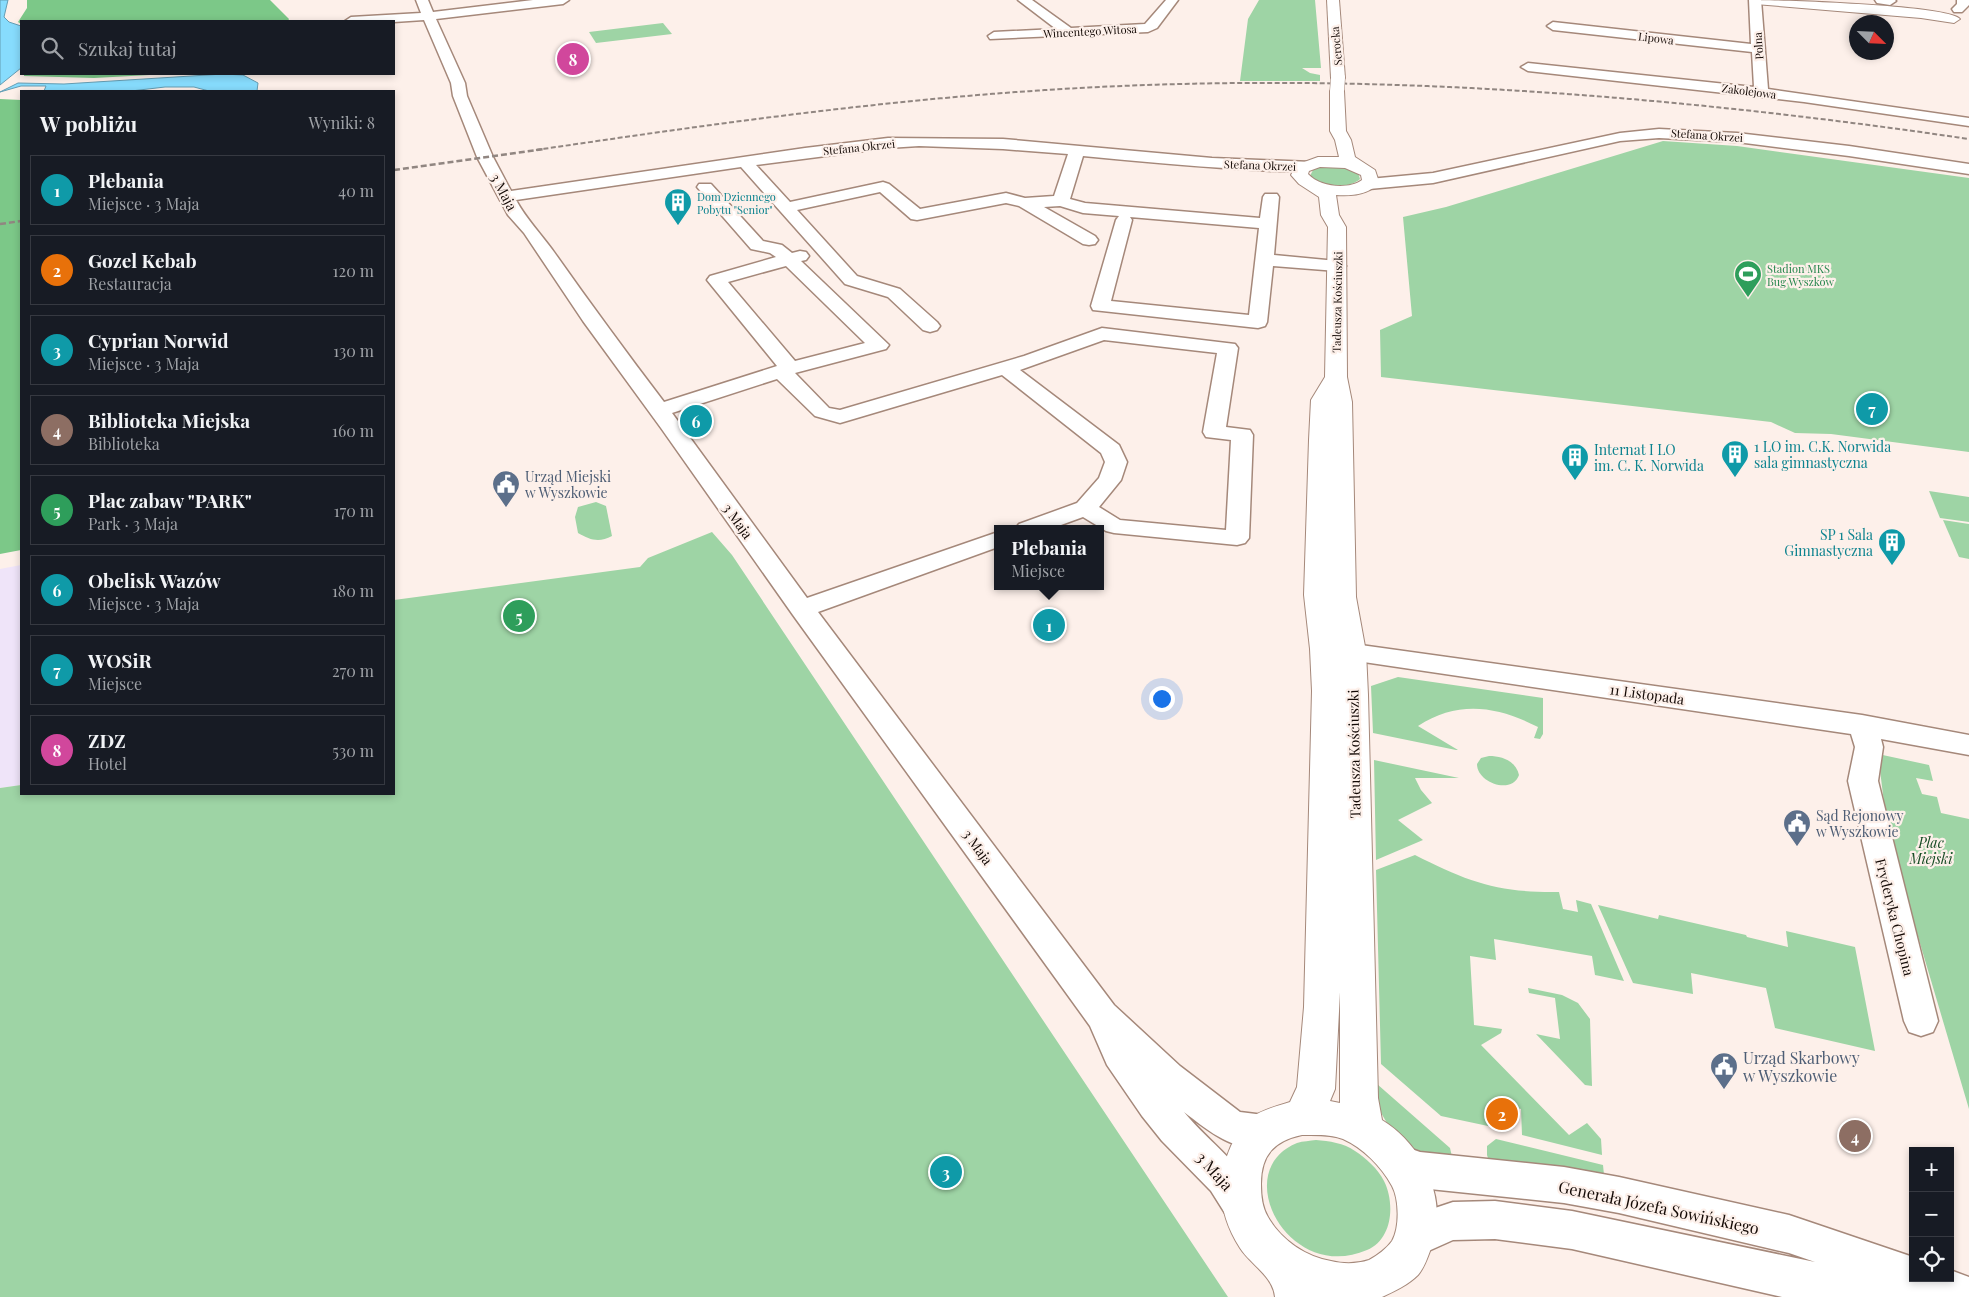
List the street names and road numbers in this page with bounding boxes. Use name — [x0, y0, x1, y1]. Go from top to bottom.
street label: Wincentego Witosa — [1042, 21, 1138, 41]
street label: Serocka — [1327, 25, 1345, 66]
street label: Lipowa — [1637, 28, 1675, 48]
street label: Polna — [1750, 31, 1766, 60]
street label: Zakolejowa — [1721, 80, 1778, 102]
street label: Stefana Okrzei — [1670, 125, 1744, 145]
street label: Stefana Okrzei — [822, 136, 896, 158]
street label: Stefana Okrzei — [1224, 156, 1296, 174]
street label: 3 Maja — [486, 170, 522, 214]
street label: Tadeusza Kościuszki — [1329, 251, 1345, 353]
street label: 3 Maja — [719, 499, 757, 543]
street label: 11 Listopada — [1608, 679, 1686, 709]
street label: Tadeusza Kościuszki — [1343, 689, 1365, 819]
street label: 3 Maja — [959, 825, 997, 869]
street label: Fryderyka Chopina — [1871, 856, 1919, 978]
street label: 3 Maja — [1192, 1147, 1238, 1195]
street label: Generała Józefa Sowińskiego — [1557, 1175, 1761, 1239]

